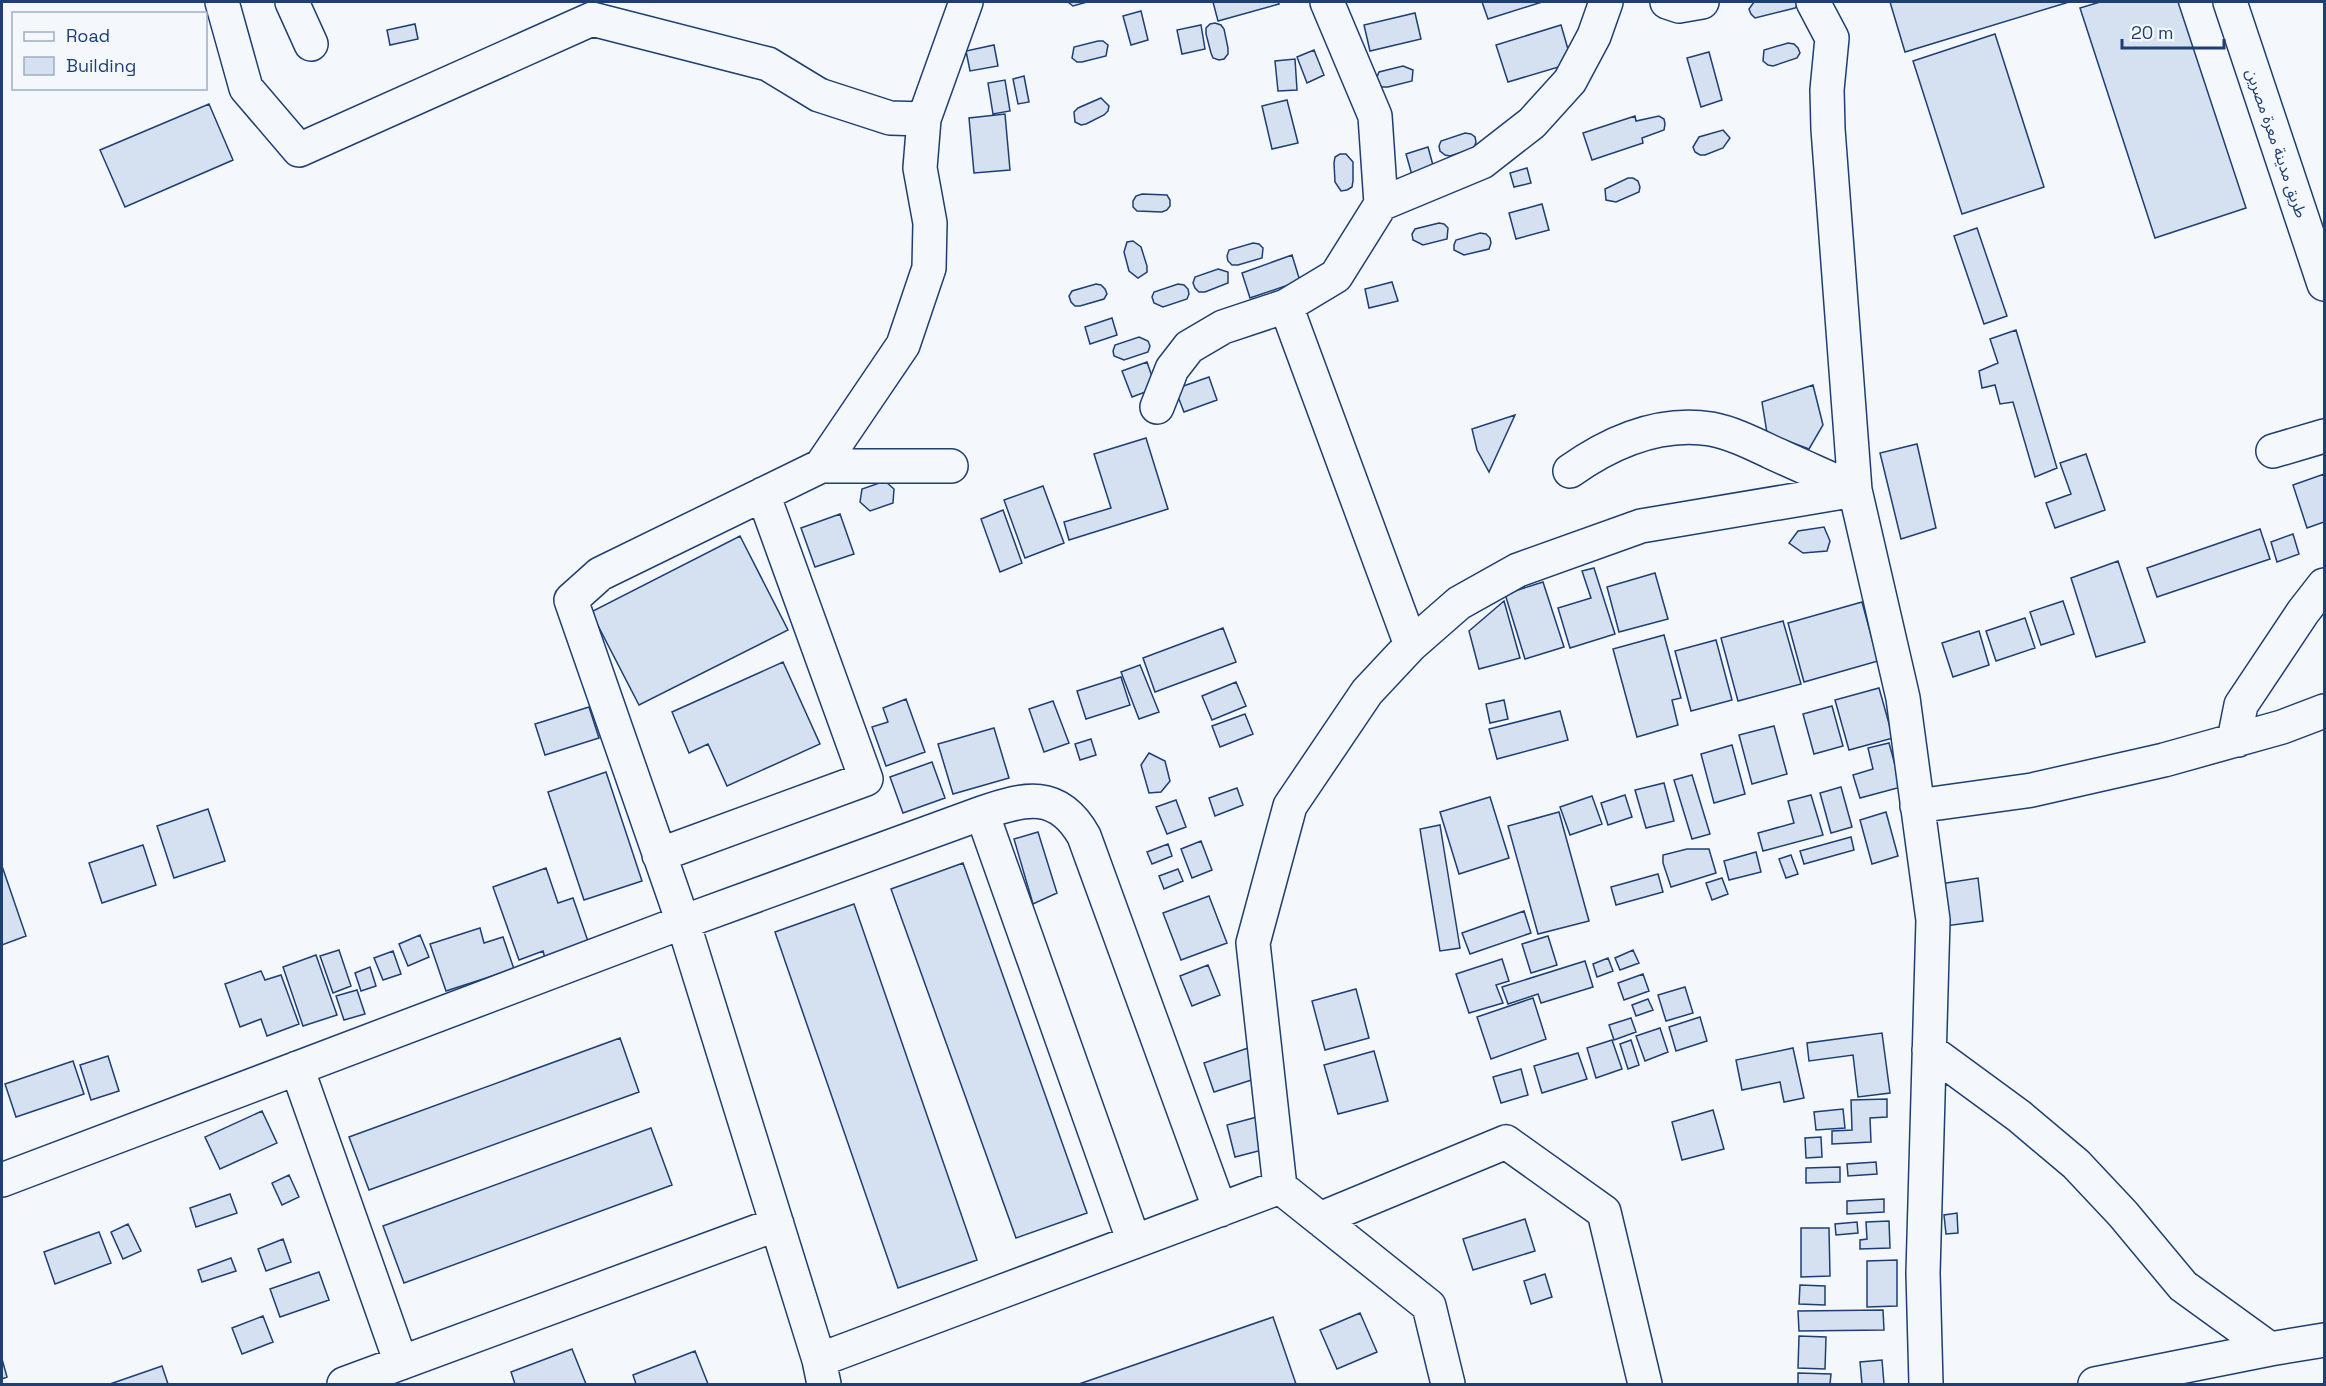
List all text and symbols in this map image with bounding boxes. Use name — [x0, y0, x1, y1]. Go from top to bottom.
legend — [12, 12, 207, 90]
scale bar — [2122, 12, 2224, 50]
text: 20 m — [2131, 21, 2174, 44]
text: Road — [66, 24, 110, 47]
text: Building — [66, 54, 136, 77]
street label: طريق مدينة معرة مصرين — [2241, 66, 2312, 221]

